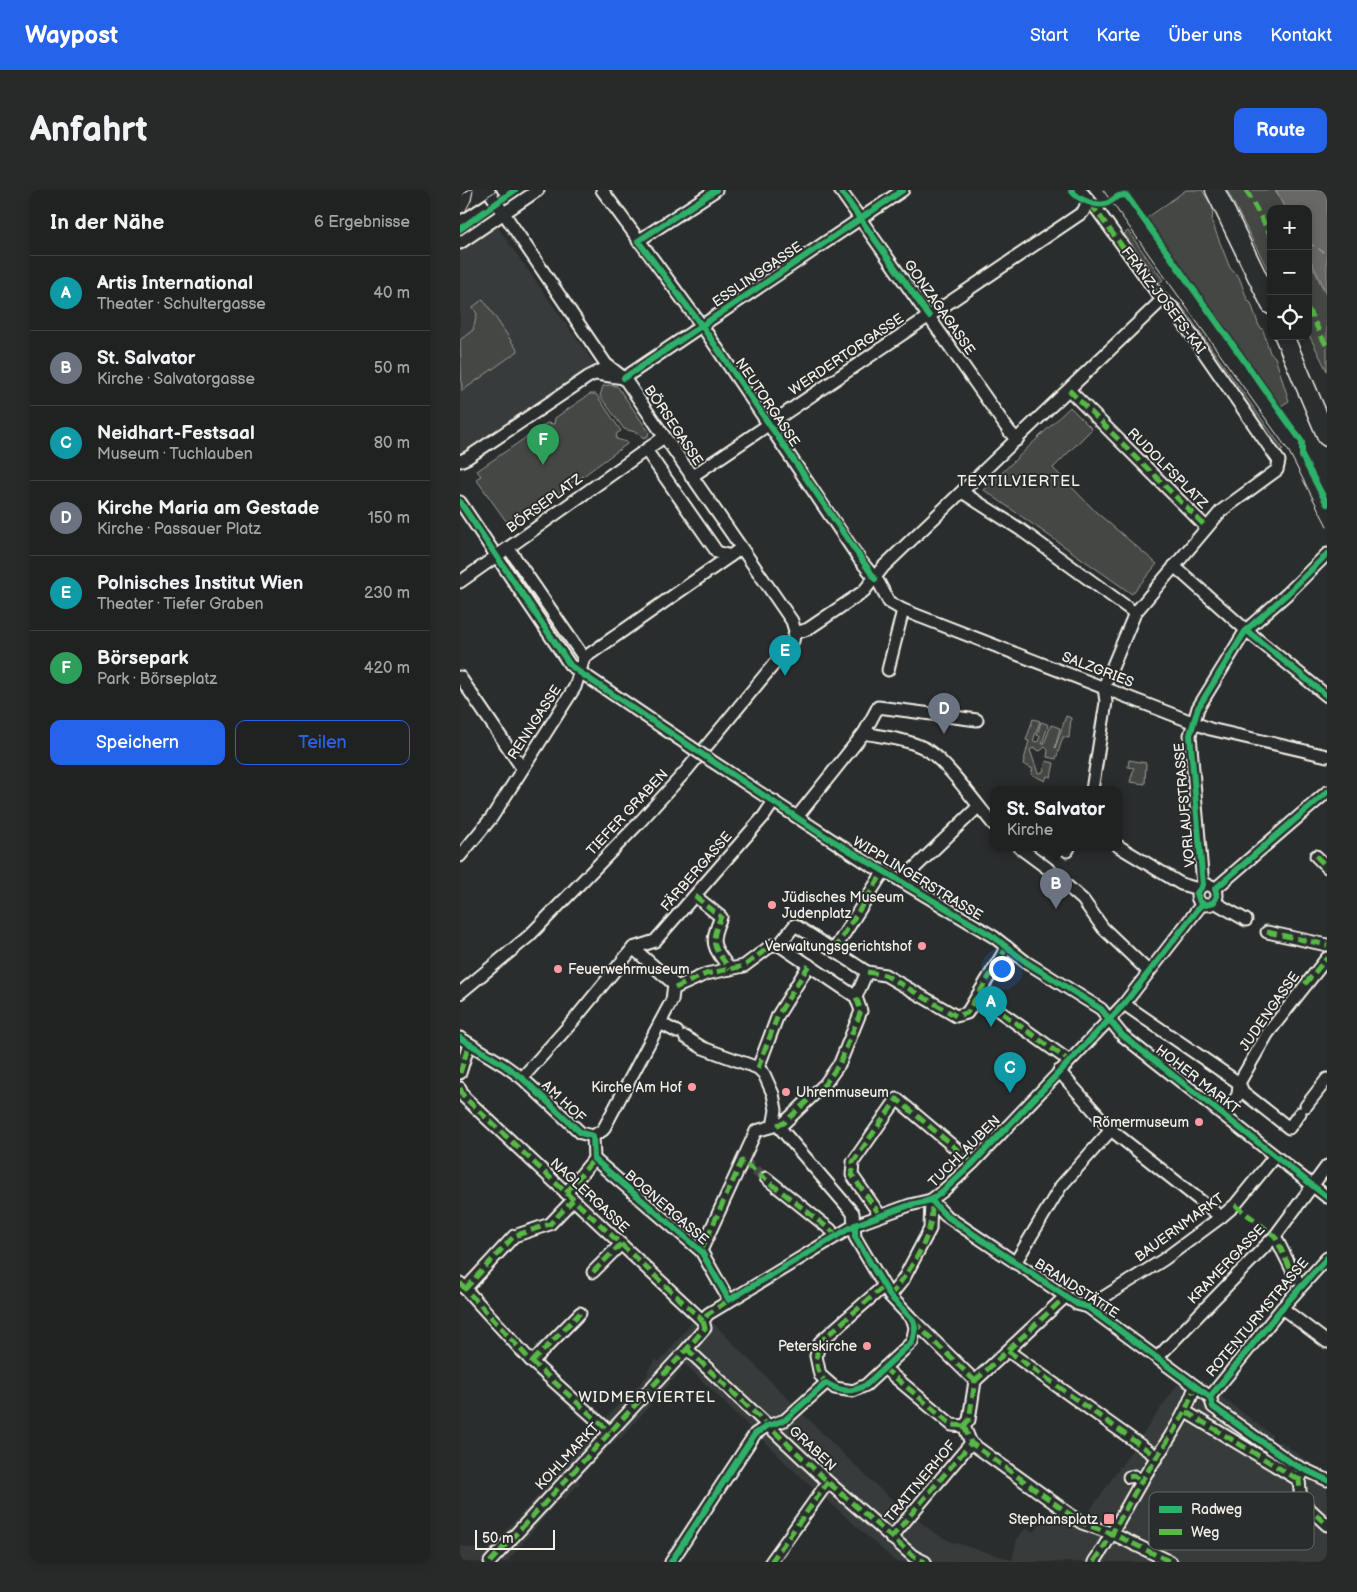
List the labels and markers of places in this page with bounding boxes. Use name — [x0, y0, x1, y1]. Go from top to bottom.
pin: F — [527, 424, 559, 465]
pin: E — [769, 635, 801, 676]
pin: D — [928, 693, 960, 734]
pin: B — [1040, 868, 1072, 909]
place label: Jüdisches Museum Judenplatz — [782, 889, 904, 922]
marker: Jüdisches Museum Judenplatz — [766, 899, 778, 911]
place label: Verwaltungsgerichtshof — [765, 938, 913, 955]
marker: Verwaltungsgerichtshof — [916, 940, 928, 952]
place label: Feuerwehrmuseum — [568, 961, 690, 978]
marker: Feuerwehrmuseum — [552, 963, 564, 975]
pin: A — [975, 986, 1007, 1027]
pin: C — [994, 1052, 1026, 1093]
place label: Kirche Am Hof — [591, 1079, 683, 1096]
marker: Kirche Am Hof — [686, 1081, 698, 1093]
place label: Uhrenmuseum — [796, 1084, 889, 1101]
marker: Uhrenmuseum — [780, 1086, 792, 1098]
place label: Römermuseum — [1092, 1114, 1189, 1131]
marker: Römermuseum — [1193, 1116, 1205, 1128]
place label: Peterskirche — [778, 1338, 857, 1355]
marker: Peterskirche — [861, 1340, 873, 1352]
place label: Stephansplatz — [1009, 1511, 1098, 1528]
marker: Stephansplatz — [1102, 1512, 1116, 1526]

